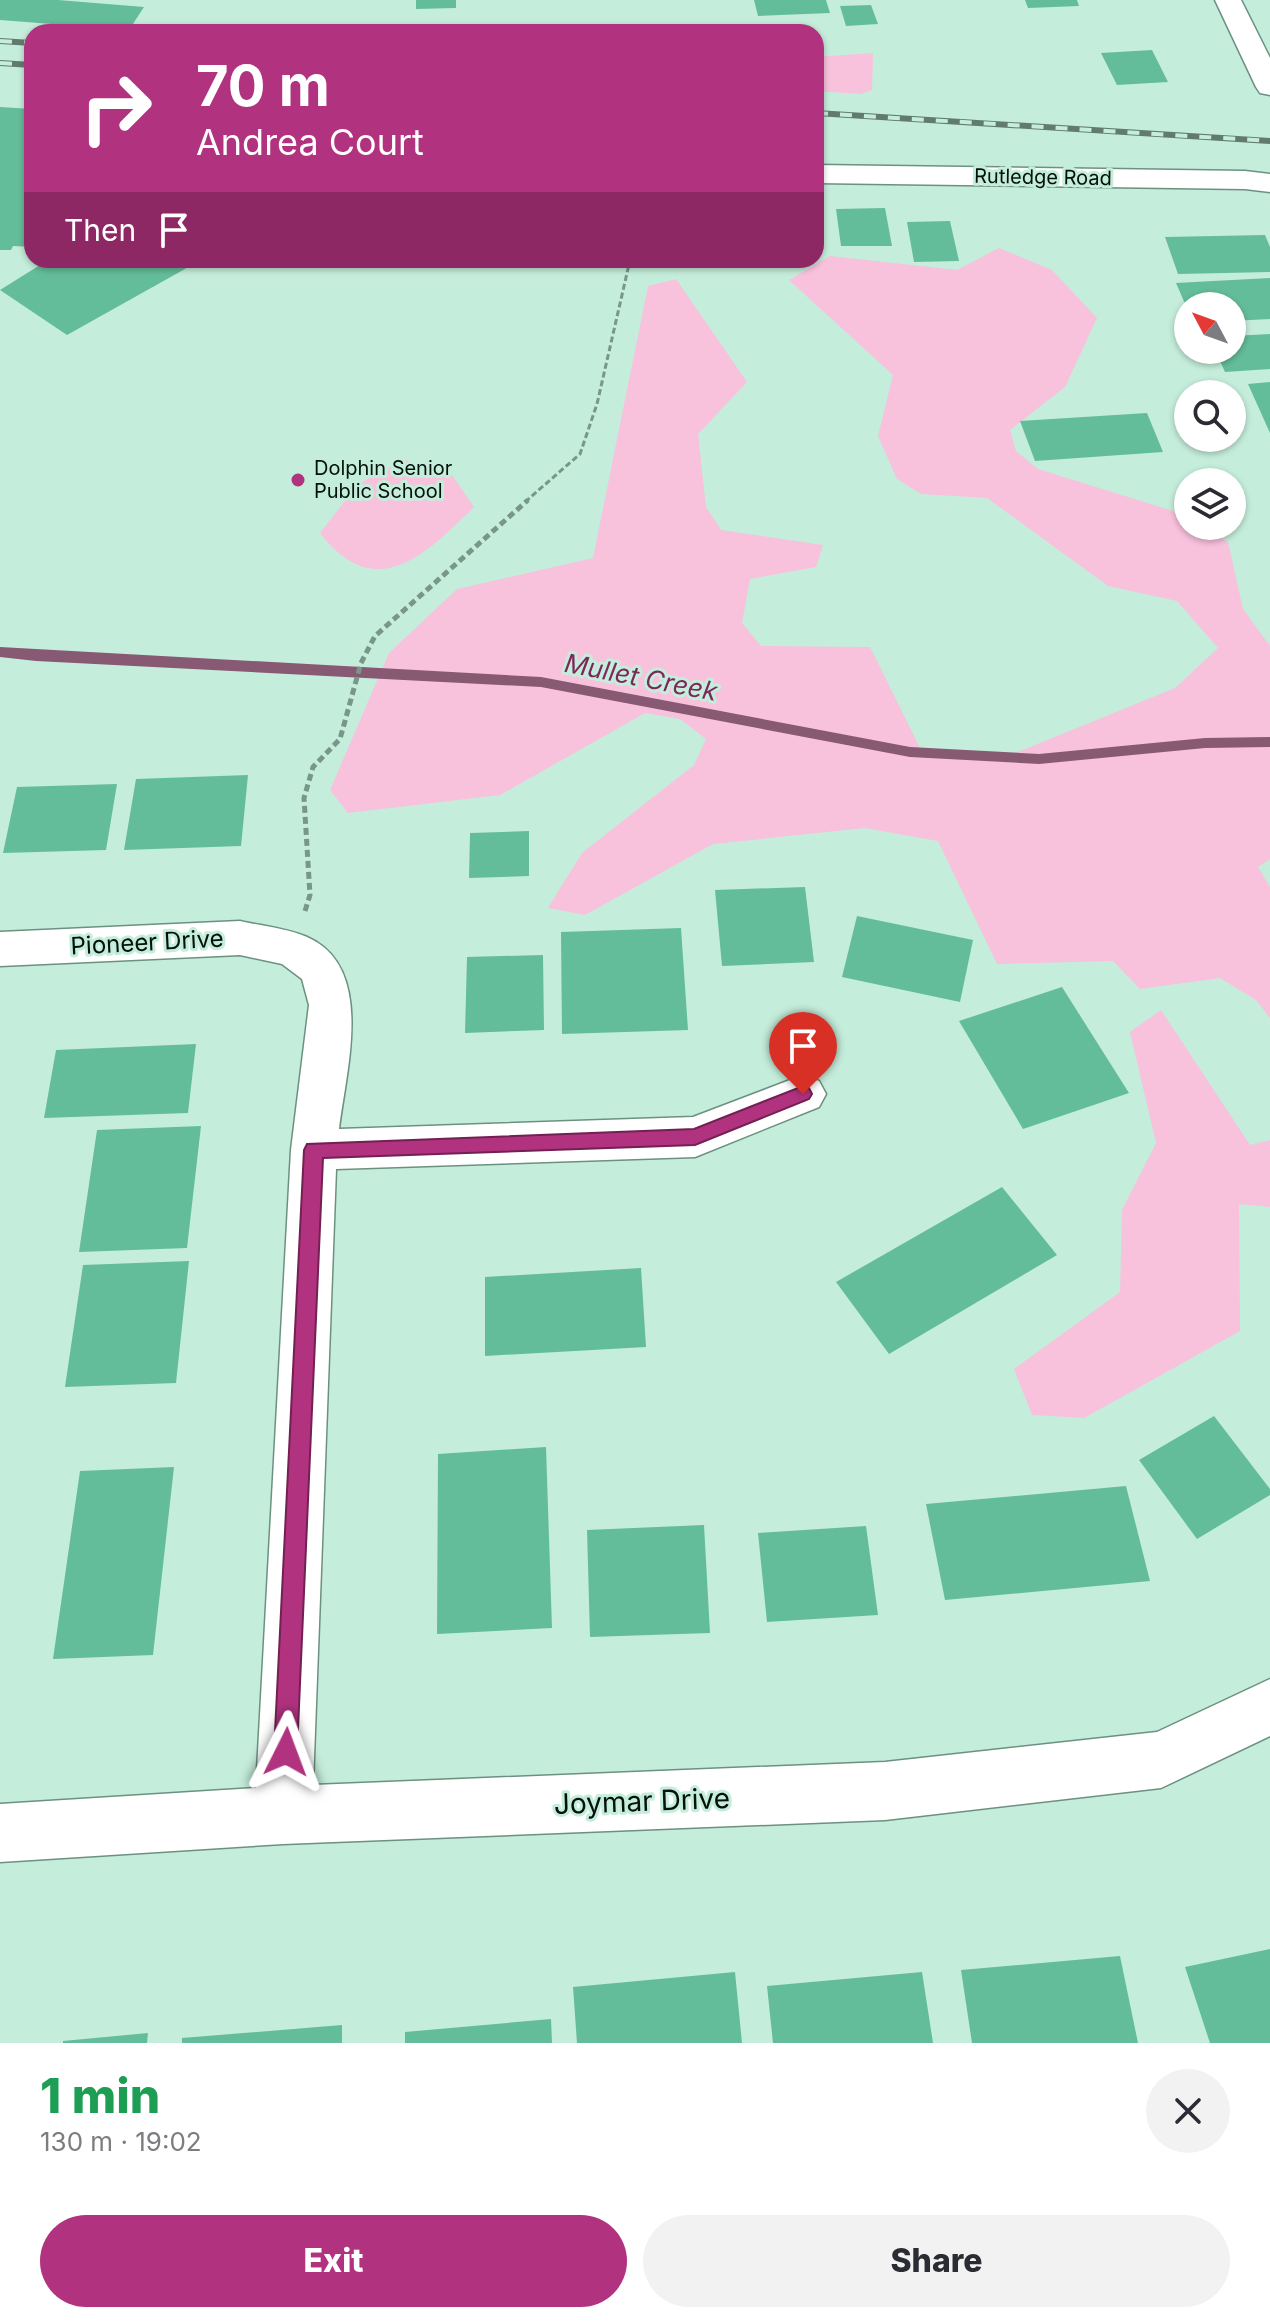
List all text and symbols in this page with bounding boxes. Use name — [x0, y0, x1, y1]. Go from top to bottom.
text: 70 m — [196, 52, 330, 120]
icon: right — [64, 56, 168, 160]
text: Andrea Court — [196, 120, 424, 164]
street label: Rutledge Road — [974, 164, 1112, 190]
icon: arrive — [152, 208, 196, 252]
text: Then — [64, 212, 136, 248]
north arrow — [1174, 292, 1246, 364]
map controls — [1174, 292, 1246, 540]
button: search — [1174, 380, 1246, 452]
place label: Dolphin Senior Public School — [314, 456, 453, 503]
button: layers — [1174, 468, 1246, 540]
marker: Dolphin Senior Public School — [289, 471, 307, 489]
water label: Mullet Creek — [562, 647, 721, 707]
street label: Pioneer Drive — [70, 924, 224, 960]
pin — [769, 1012, 837, 1094]
icon: arrive — [781, 1024, 825, 1068]
position arrow — [244, 1710, 328, 1794]
street label: Joymar Drive — [553, 1781, 731, 1821]
text: 1 min — [40, 2066, 160, 2125]
button: close — [1146, 2069, 1230, 2153]
text: 130 m · 19:02 — [40, 2126, 202, 2157]
button: Exit — [40, 2215, 627, 2307]
button: Share — [643, 2215, 1230, 2307]

